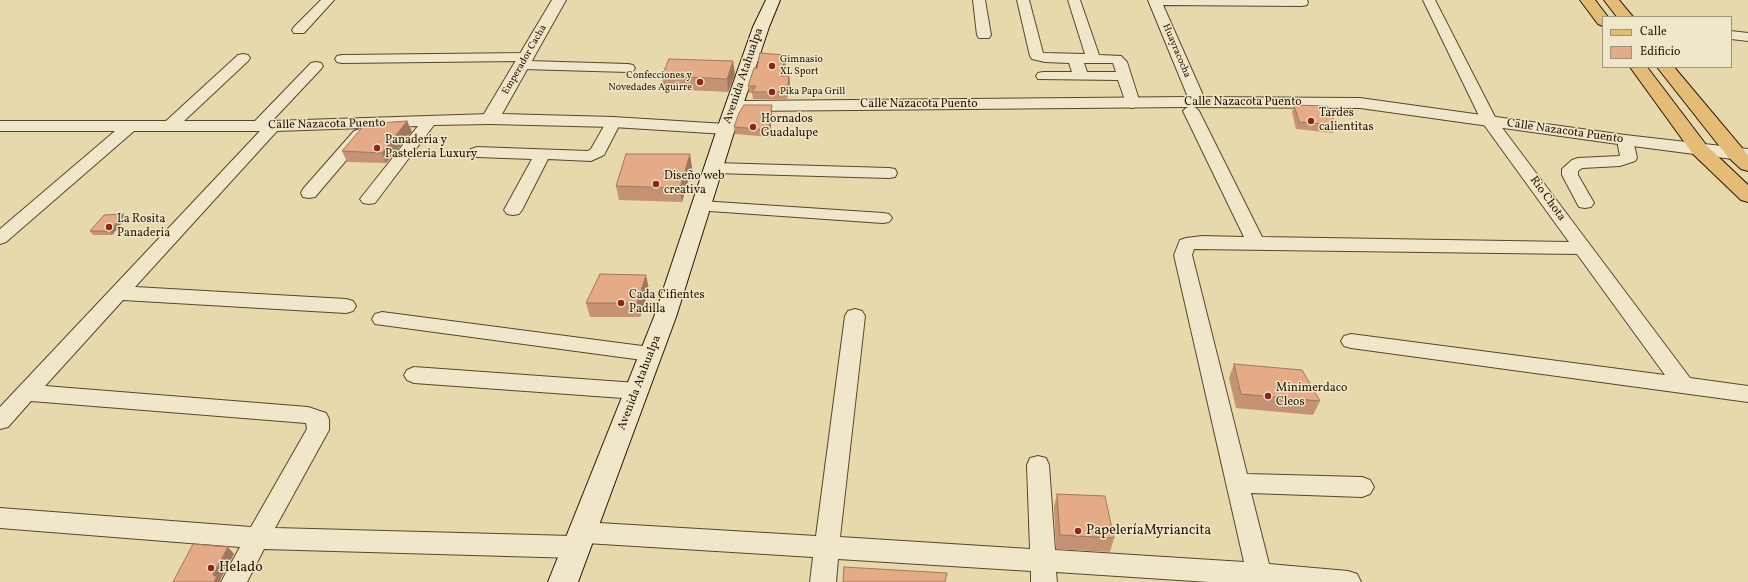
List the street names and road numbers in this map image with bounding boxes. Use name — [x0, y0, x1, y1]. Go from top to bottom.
street label: Huayracocha — [1159, 22, 1193, 80]
street label: Emperador Cacha — [500, 23, 550, 97]
street label: Avenida Atahualpa — [721, 26, 767, 126]
street label: Calle Nazacota Puento — [1184, 96, 1302, 110]
street label: Calle Nazacota Puento — [860, 98, 978, 112]
street label: Calle Nazacota Puento — [268, 117, 386, 133]
street label: Calle Nazacota Puento — [1506, 117, 1624, 147]
street label: Rio Chota — [1526, 174, 1568, 224]
street label: Avenida Atahualpa — [615, 334, 665, 432]

